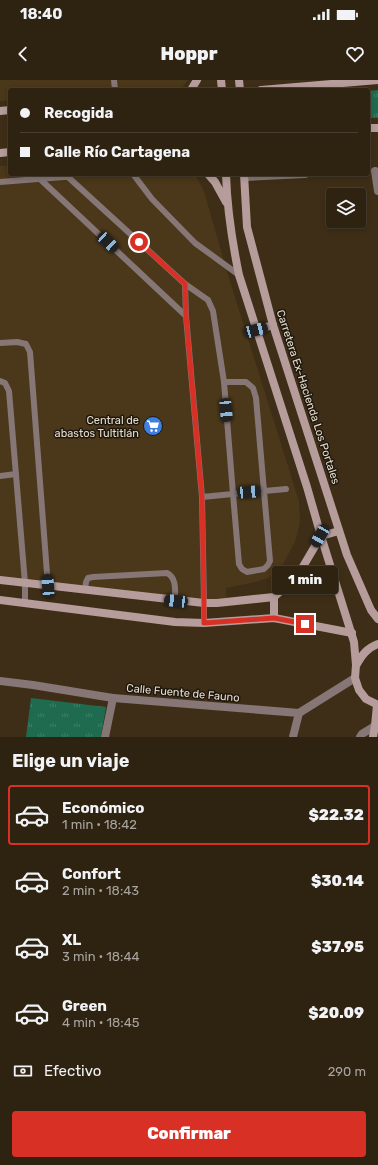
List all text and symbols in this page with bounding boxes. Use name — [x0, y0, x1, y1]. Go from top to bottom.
text: 18:40 — [20, 5, 62, 23]
icon: back — [12, 43, 34, 65]
text: Hoppr — [161, 43, 217, 65]
icon: heart — [344, 43, 366, 65]
text: Recogida — [44, 104, 113, 122]
text: Calle Río Cartagena — [44, 143, 190, 161]
map controls — [326, 188, 366, 228]
button: layers — [326, 188, 366, 228]
car — [95, 229, 121, 255]
route start — [130, 233, 148, 251]
street label: Carretera Ex-Hacienda Los Portales — [274, 308, 342, 486]
car — [243, 321, 269, 339]
car — [219, 398, 233, 422]
place label: Central de abastos Tultitlán — [55, 414, 139, 440]
supermarket icon: Central de abastos Tultitlán — [142, 415, 164, 437]
car — [237, 485, 261, 499]
car — [309, 523, 331, 549]
callout: 1 min — [272, 566, 338, 594]
text: 1 min — [288, 572, 322, 587]
car — [41, 574, 55, 598]
car — [163, 594, 189, 608]
route end — [296, 615, 314, 633]
street label: Calle Fuente de Fauno — [126, 682, 240, 704]
text: Elige un viaje — [12, 750, 129, 772]
icon: car — [14, 797, 50, 833]
text: Económico — [62, 799, 144, 817]
text: $22.32 — [308, 806, 364, 824]
text: 1 min · 18:42 — [62, 817, 137, 832]
icon: car — [14, 863, 50, 899]
text: Confort — [62, 865, 121, 883]
text: $30.14 — [311, 872, 364, 890]
text: 2 min · 18:43 — [62, 883, 139, 898]
icon: car — [14, 929, 50, 965]
text: XL — [62, 931, 81, 949]
text: $37.95 — [311, 938, 364, 956]
text: 3 min · 18:44 — [62, 949, 140, 964]
icon: car — [14, 995, 50, 1031]
text: Green — [62, 997, 107, 1015]
text: $20.09 — [308, 1004, 364, 1022]
text: 4 min · 18:45 — [62, 1015, 139, 1030]
icon: cash — [12, 1060, 34, 1082]
text: Efectivo — [44, 1062, 101, 1080]
text: 290 m — [328, 1064, 366, 1079]
button: Confirmar — [12, 1111, 366, 1157]

